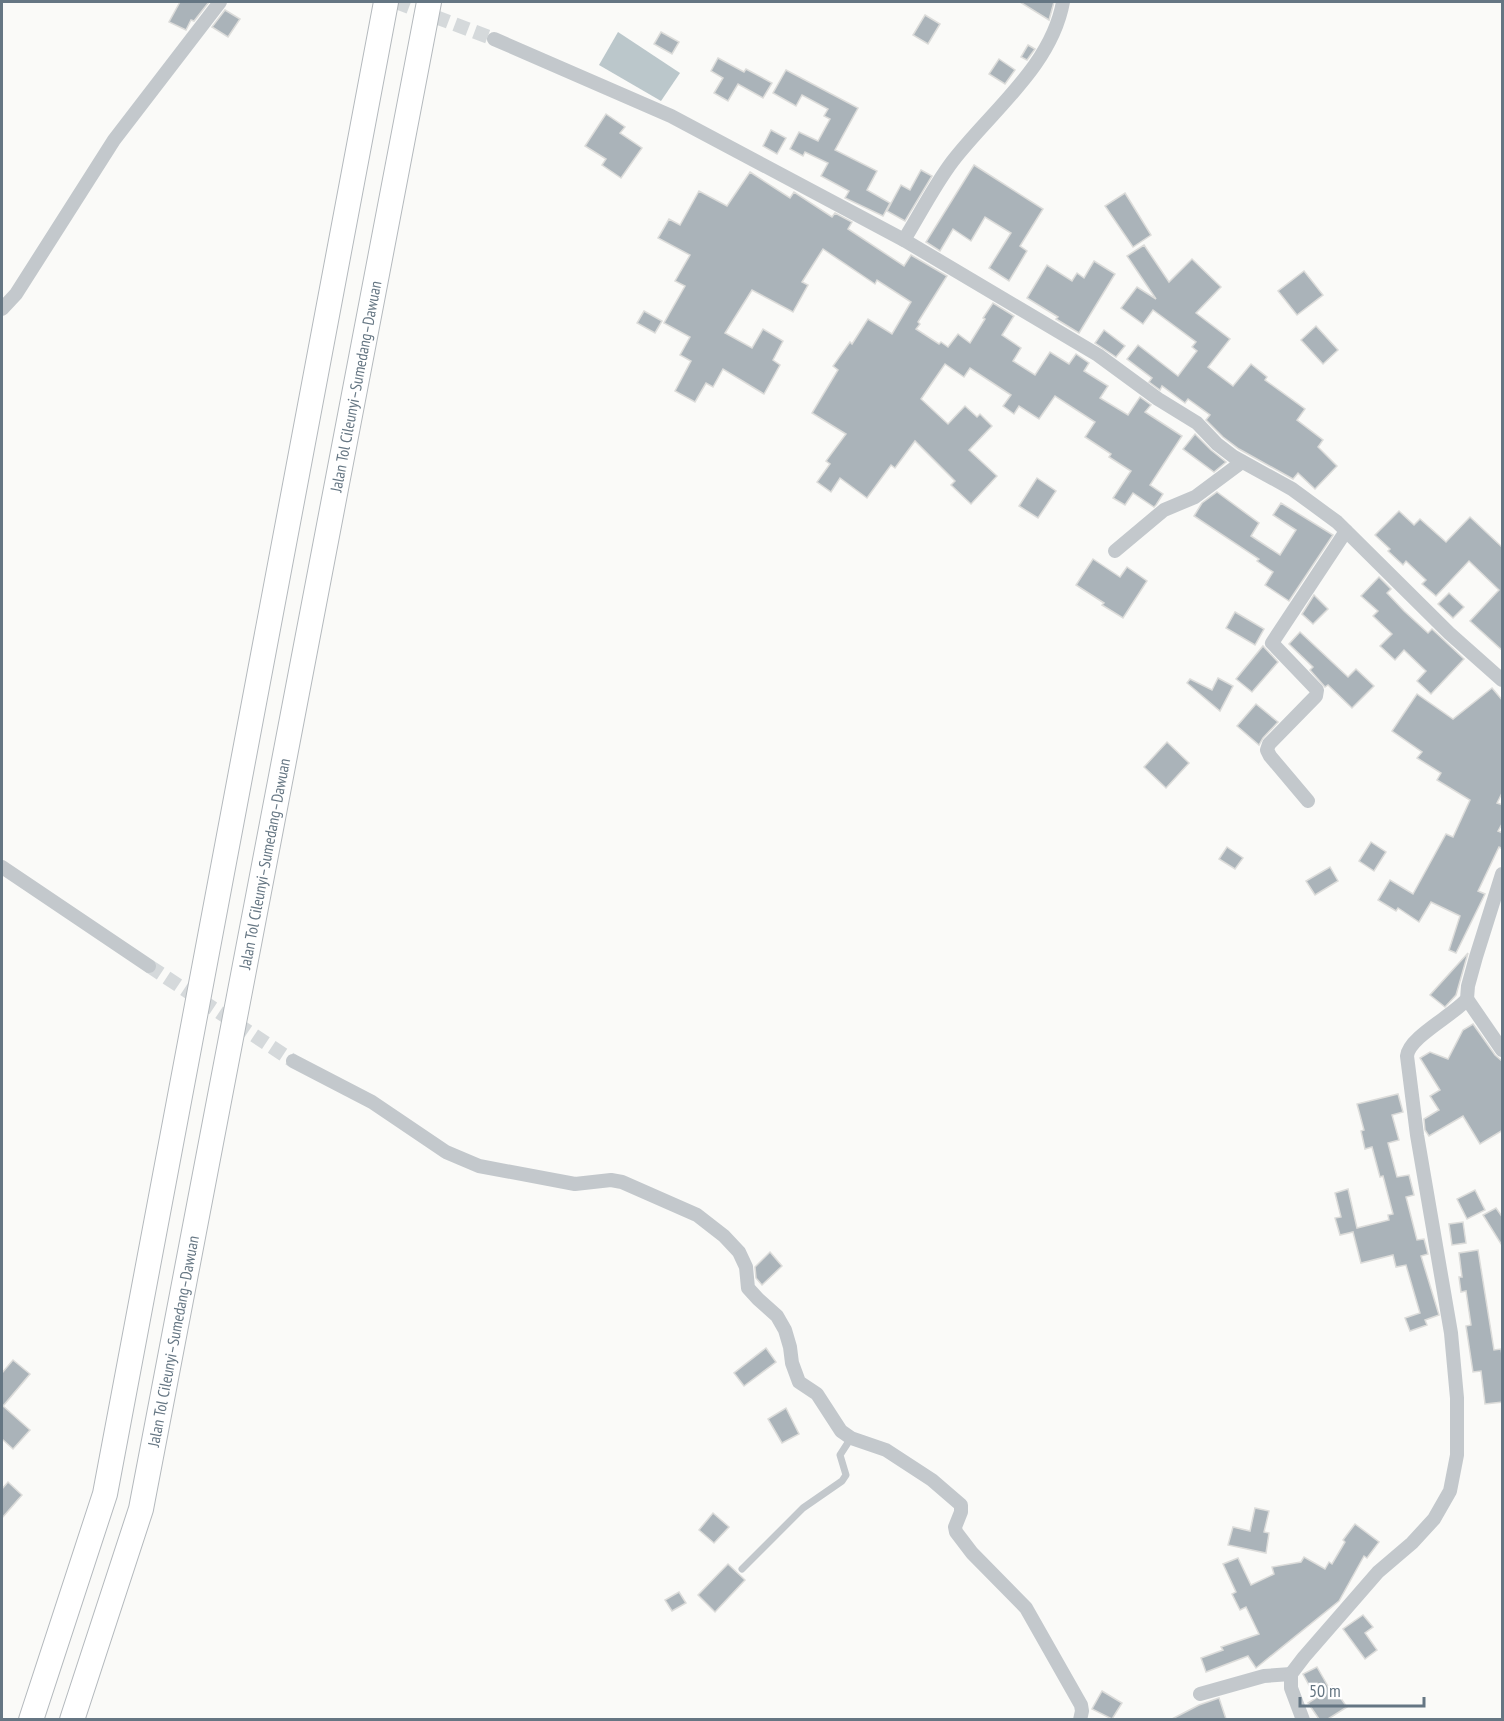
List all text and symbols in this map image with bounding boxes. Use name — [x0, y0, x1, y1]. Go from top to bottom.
street label: Jalan Tol Cileunyi–Sumedang–Dawuan — [325, 279, 386, 494]
street label: Jalan Tol Cileunyi–Sumedang–Dawuan — [234, 756, 294, 972]
street label: Jalan Tol Cileunyi–Sumedang–Dawuan — [143, 1234, 203, 1449]
scale bar — [1300, 1670, 1424, 1708]
text: 50 m — [1309, 1679, 1341, 1702]

